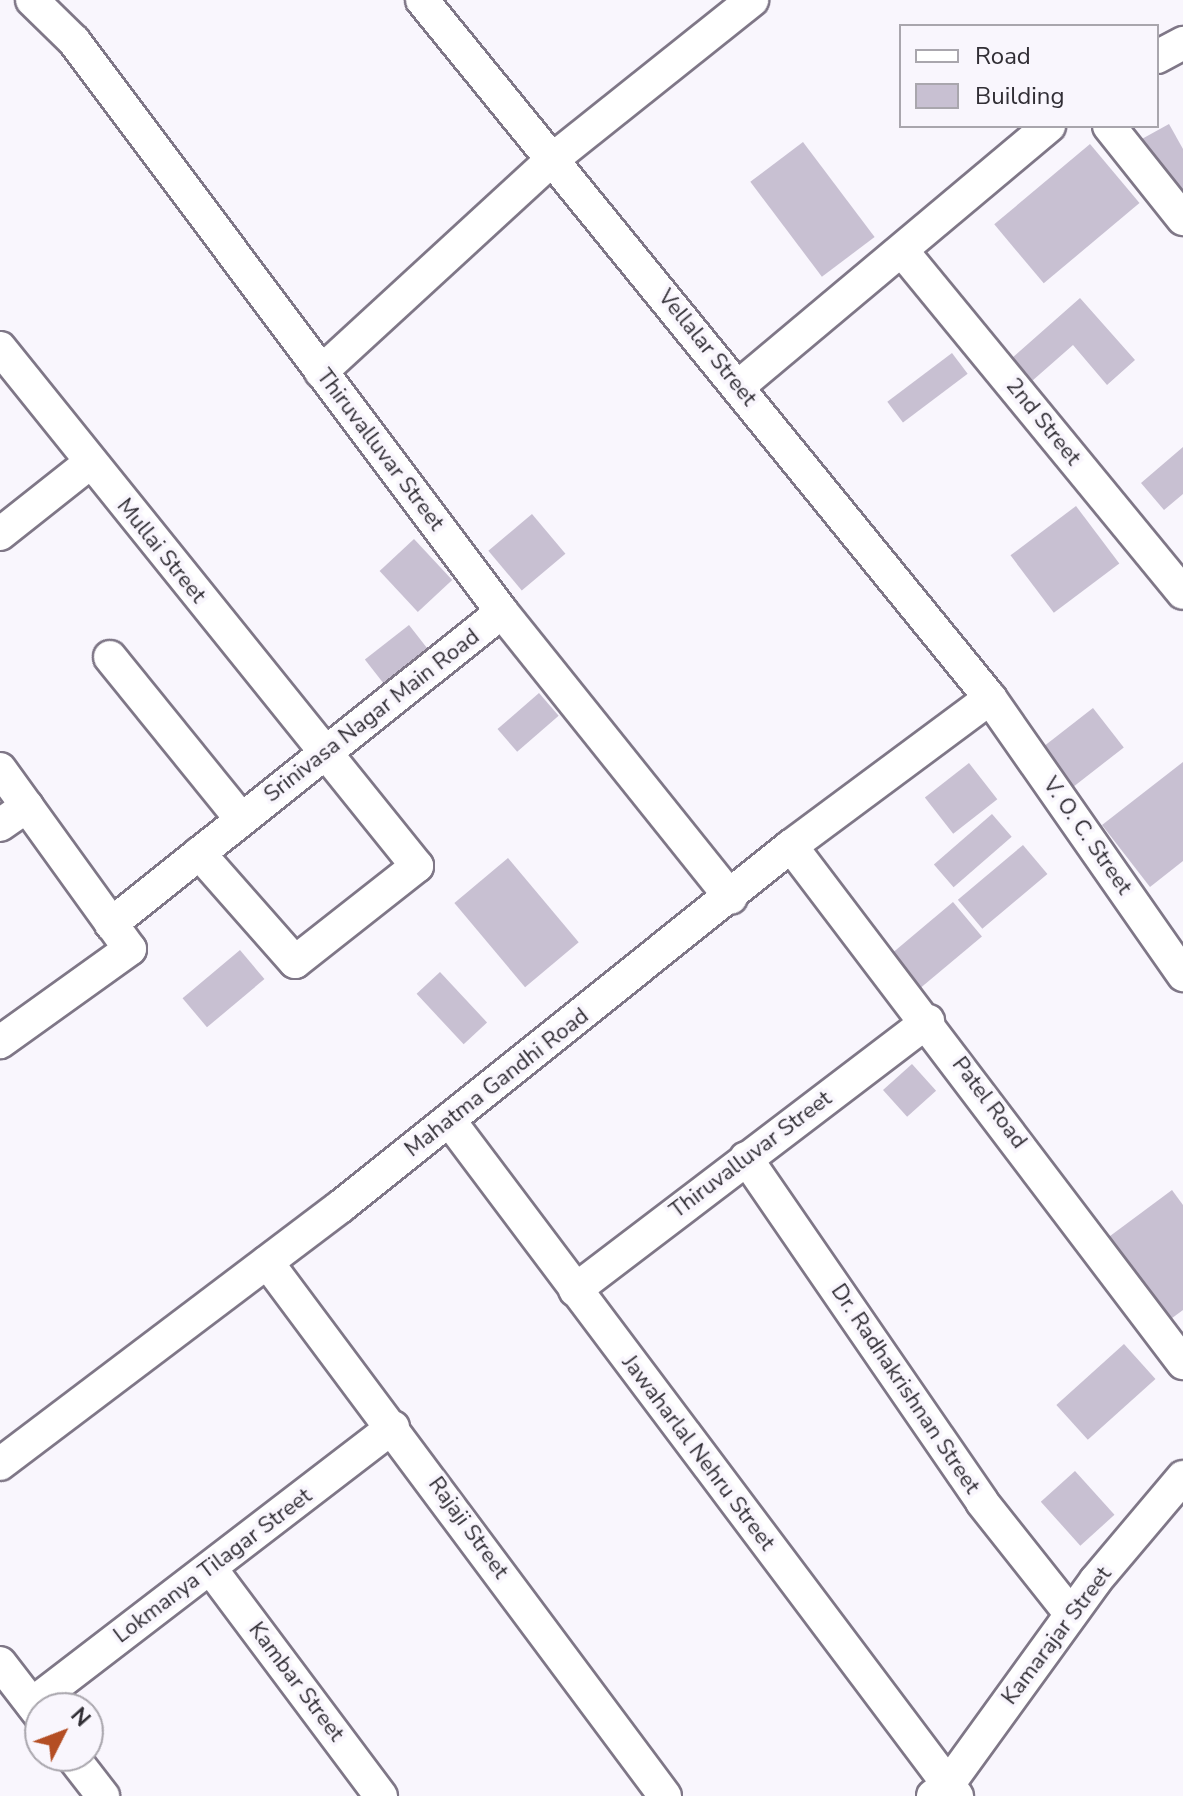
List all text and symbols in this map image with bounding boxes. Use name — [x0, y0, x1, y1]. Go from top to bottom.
legend — [899, 24, 1159, 128]
text: Road — [975, 40, 1031, 72]
text: Building — [975, 80, 1065, 112]
street label: Vellalar Street — [652, 285, 762, 411]
street label: Thiruvalluvar Street — [311, 364, 449, 536]
street label: 2nd Street — [1000, 373, 1086, 471]
street label: Mullai Street — [111, 493, 211, 609]
street label: Srinivasa Nagar Main Road — [259, 624, 485, 808]
street label: V. O. C. Street — [1037, 772, 1137, 900]
street label: Mahatma Gandhi Road — [400, 1003, 594, 1163]
street label: Patel Road — [946, 1052, 1032, 1154]
street label: Thiruvalluvar Street — [665, 1086, 837, 1224]
street label: Dr. Radhakrishnan Street — [825, 1279, 985, 1499]
street label: Jawaharlal Nehru Street — [616, 1350, 780, 1556]
street label: Rajaji Street — [422, 1472, 514, 1584]
street label: Lokmanya Tilagar Street — [109, 1483, 317, 1649]
street label: Kamarajar Street — [997, 1562, 1117, 1710]
street label: Kambar Street — [243, 1617, 349, 1747]
north arrow — [24, 1692, 104, 1772]
text: N — [64, 1701, 97, 1733]

